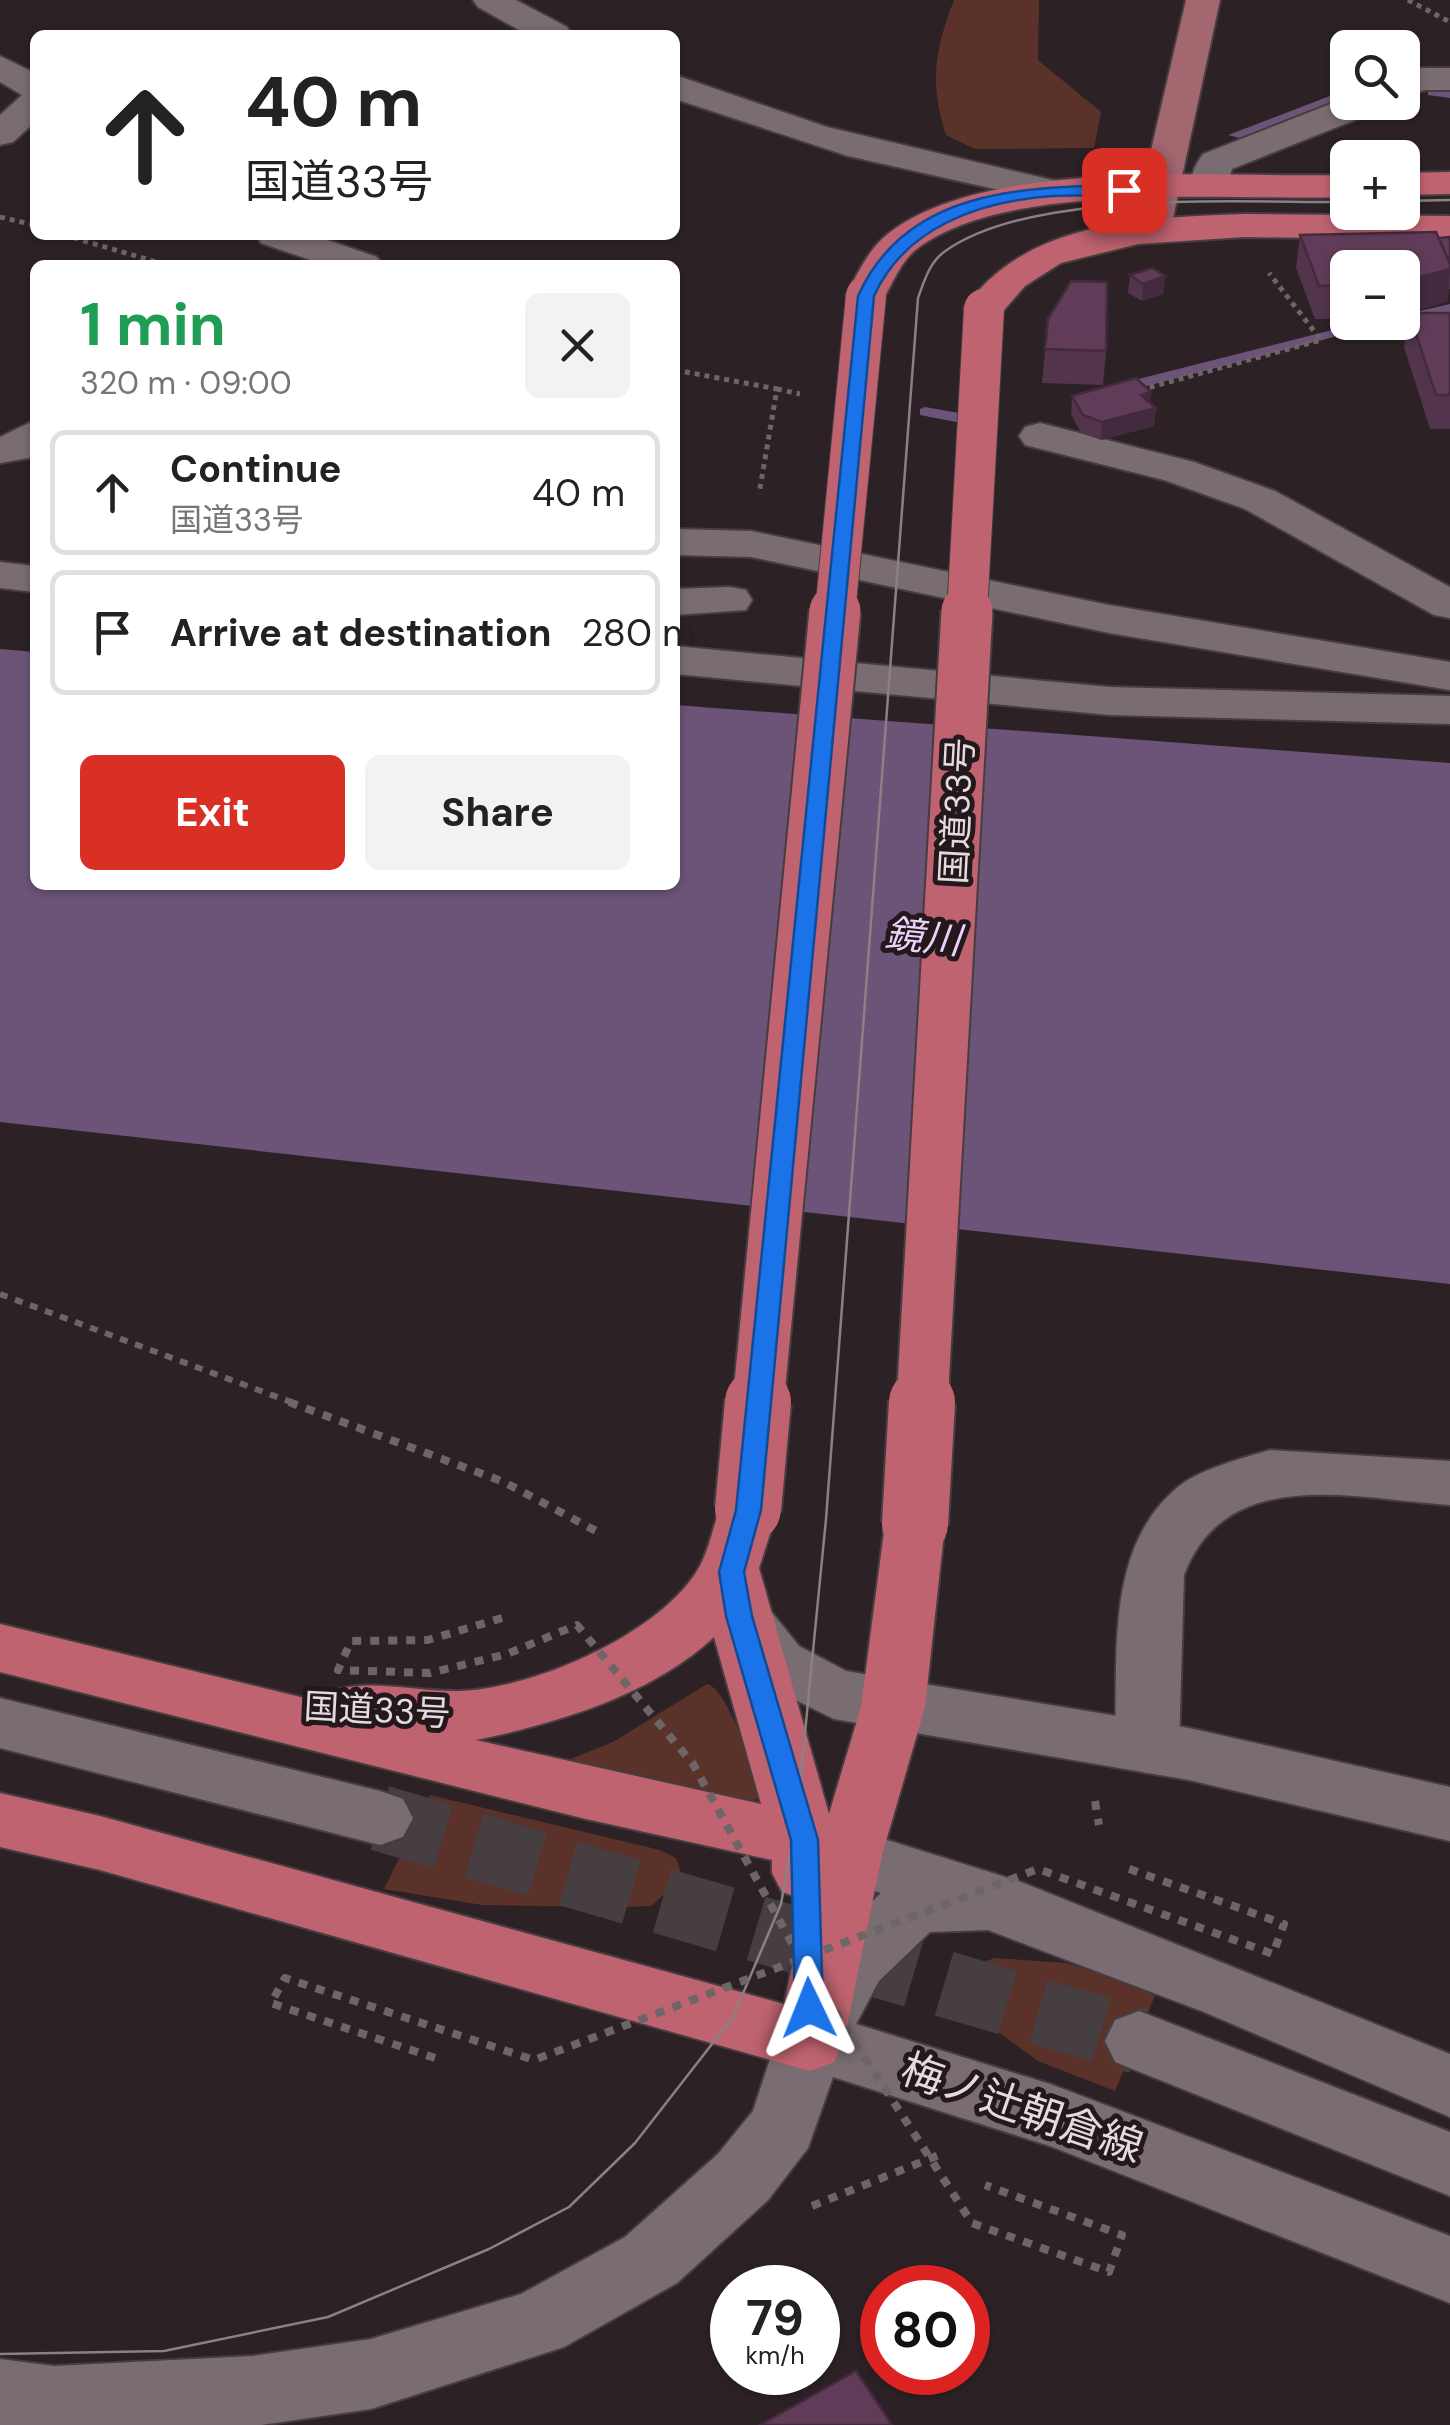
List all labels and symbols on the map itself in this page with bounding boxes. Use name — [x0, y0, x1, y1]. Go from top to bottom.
pin — [1082, 148, 1167, 233]
street label: 国道33号 — [930, 737, 984, 885]
water label: 鏡川 — [883, 908, 967, 966]
street label: 国道33号 — [303, 1683, 451, 1737]
position arrow — [757, 1956, 861, 2060]
street label: 梅ノ辻朝倉線 — [894, 2041, 1150, 2175]
speed limit sign: 80 — [860, 2265, 990, 2395]

